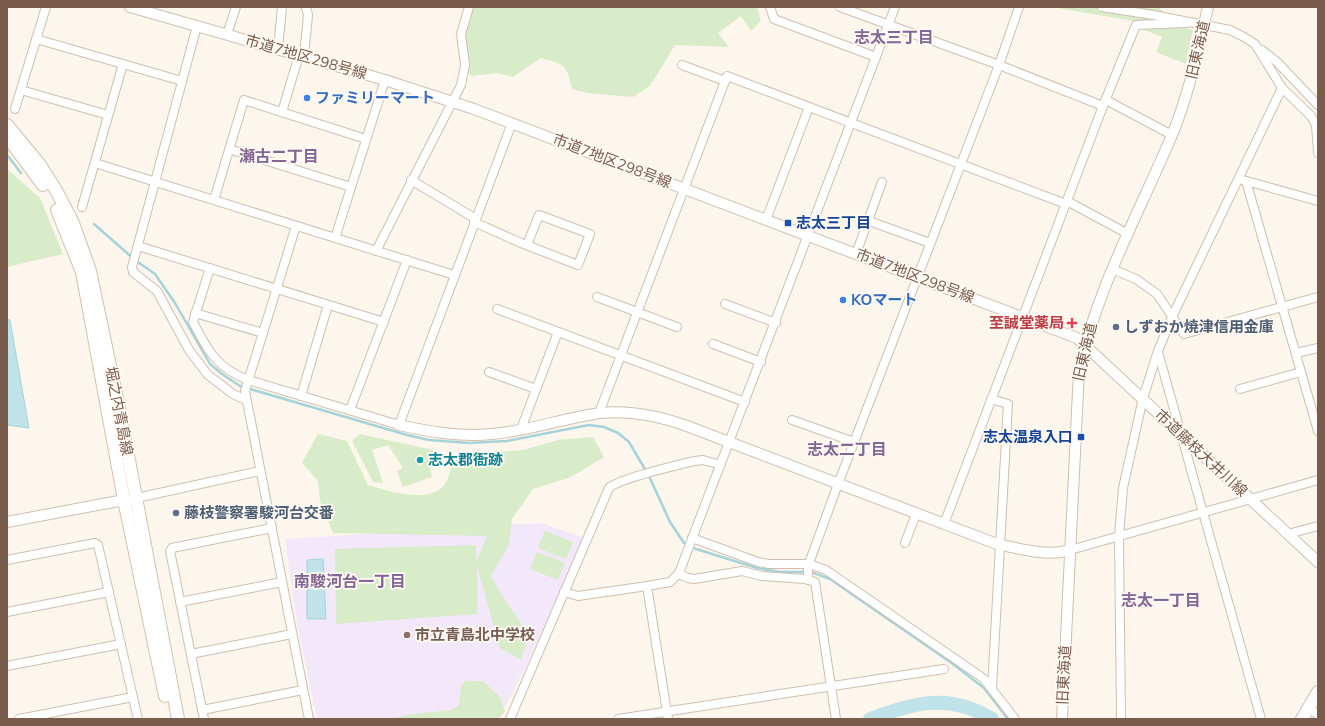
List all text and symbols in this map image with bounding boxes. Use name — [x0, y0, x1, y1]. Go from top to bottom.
street label: 旧東海道 — [1182, 19, 1214, 81]
district label: 志太三丁目 — [854, 27, 934, 47]
street label: 市道7地区298号線 — [243, 30, 369, 83]
place label: ファミリーマート — [315, 88, 435, 107]
marker: ファミリーマート — [302, 93, 312, 103]
street label: 市道7地区298号線 — [550, 129, 674, 192]
district label: 瀬古二丁目 — [239, 146, 319, 166]
place label: 志太三丁目 — [796, 213, 871, 232]
marker: 志太三丁目 — [783, 218, 793, 228]
street label: 市道7地区298号線 — [853, 244, 977, 307]
place label: KOマート — [851, 290, 917, 309]
marker: KOマート — [838, 295, 848, 305]
place label: 至誠堂薬局 — [989, 313, 1064, 332]
place label: しずおか焼津信用金庫 — [1124, 317, 1274, 336]
marker: 至誠堂薬局 — [1067, 318, 1077, 328]
street label: 旧東海道 — [1069, 321, 1101, 383]
marker: しずおか焼津信用金庫 — [1111, 322, 1121, 332]
street label: 堀之内青島線 — [102, 365, 137, 457]
street label: 市道藤枝大井川線 — [1151, 405, 1252, 501]
place label: 志太温泉入口 — [983, 427, 1073, 446]
marker: 志太温泉入口 — [1076, 432, 1086, 442]
district label: 志太二丁目 — [807, 439, 887, 459]
place label: 志太郡衙跡 — [428, 450, 503, 469]
marker: 志太郡衙跡 — [415, 455, 425, 465]
place label: 藤枝警察署駿河台交番 — [184, 503, 334, 522]
marker: 藤枝警察署駿河台交番 — [171, 508, 181, 518]
district label: 南駿河台一丁目 — [294, 571, 406, 591]
district label: 志太一丁目 — [1121, 590, 1201, 610]
place label: 市立青島北中学校 — [415, 625, 535, 644]
marker: 市立青島北中学校 — [402, 630, 412, 640]
street label: 旧東海道 — [1052, 645, 1075, 705]

